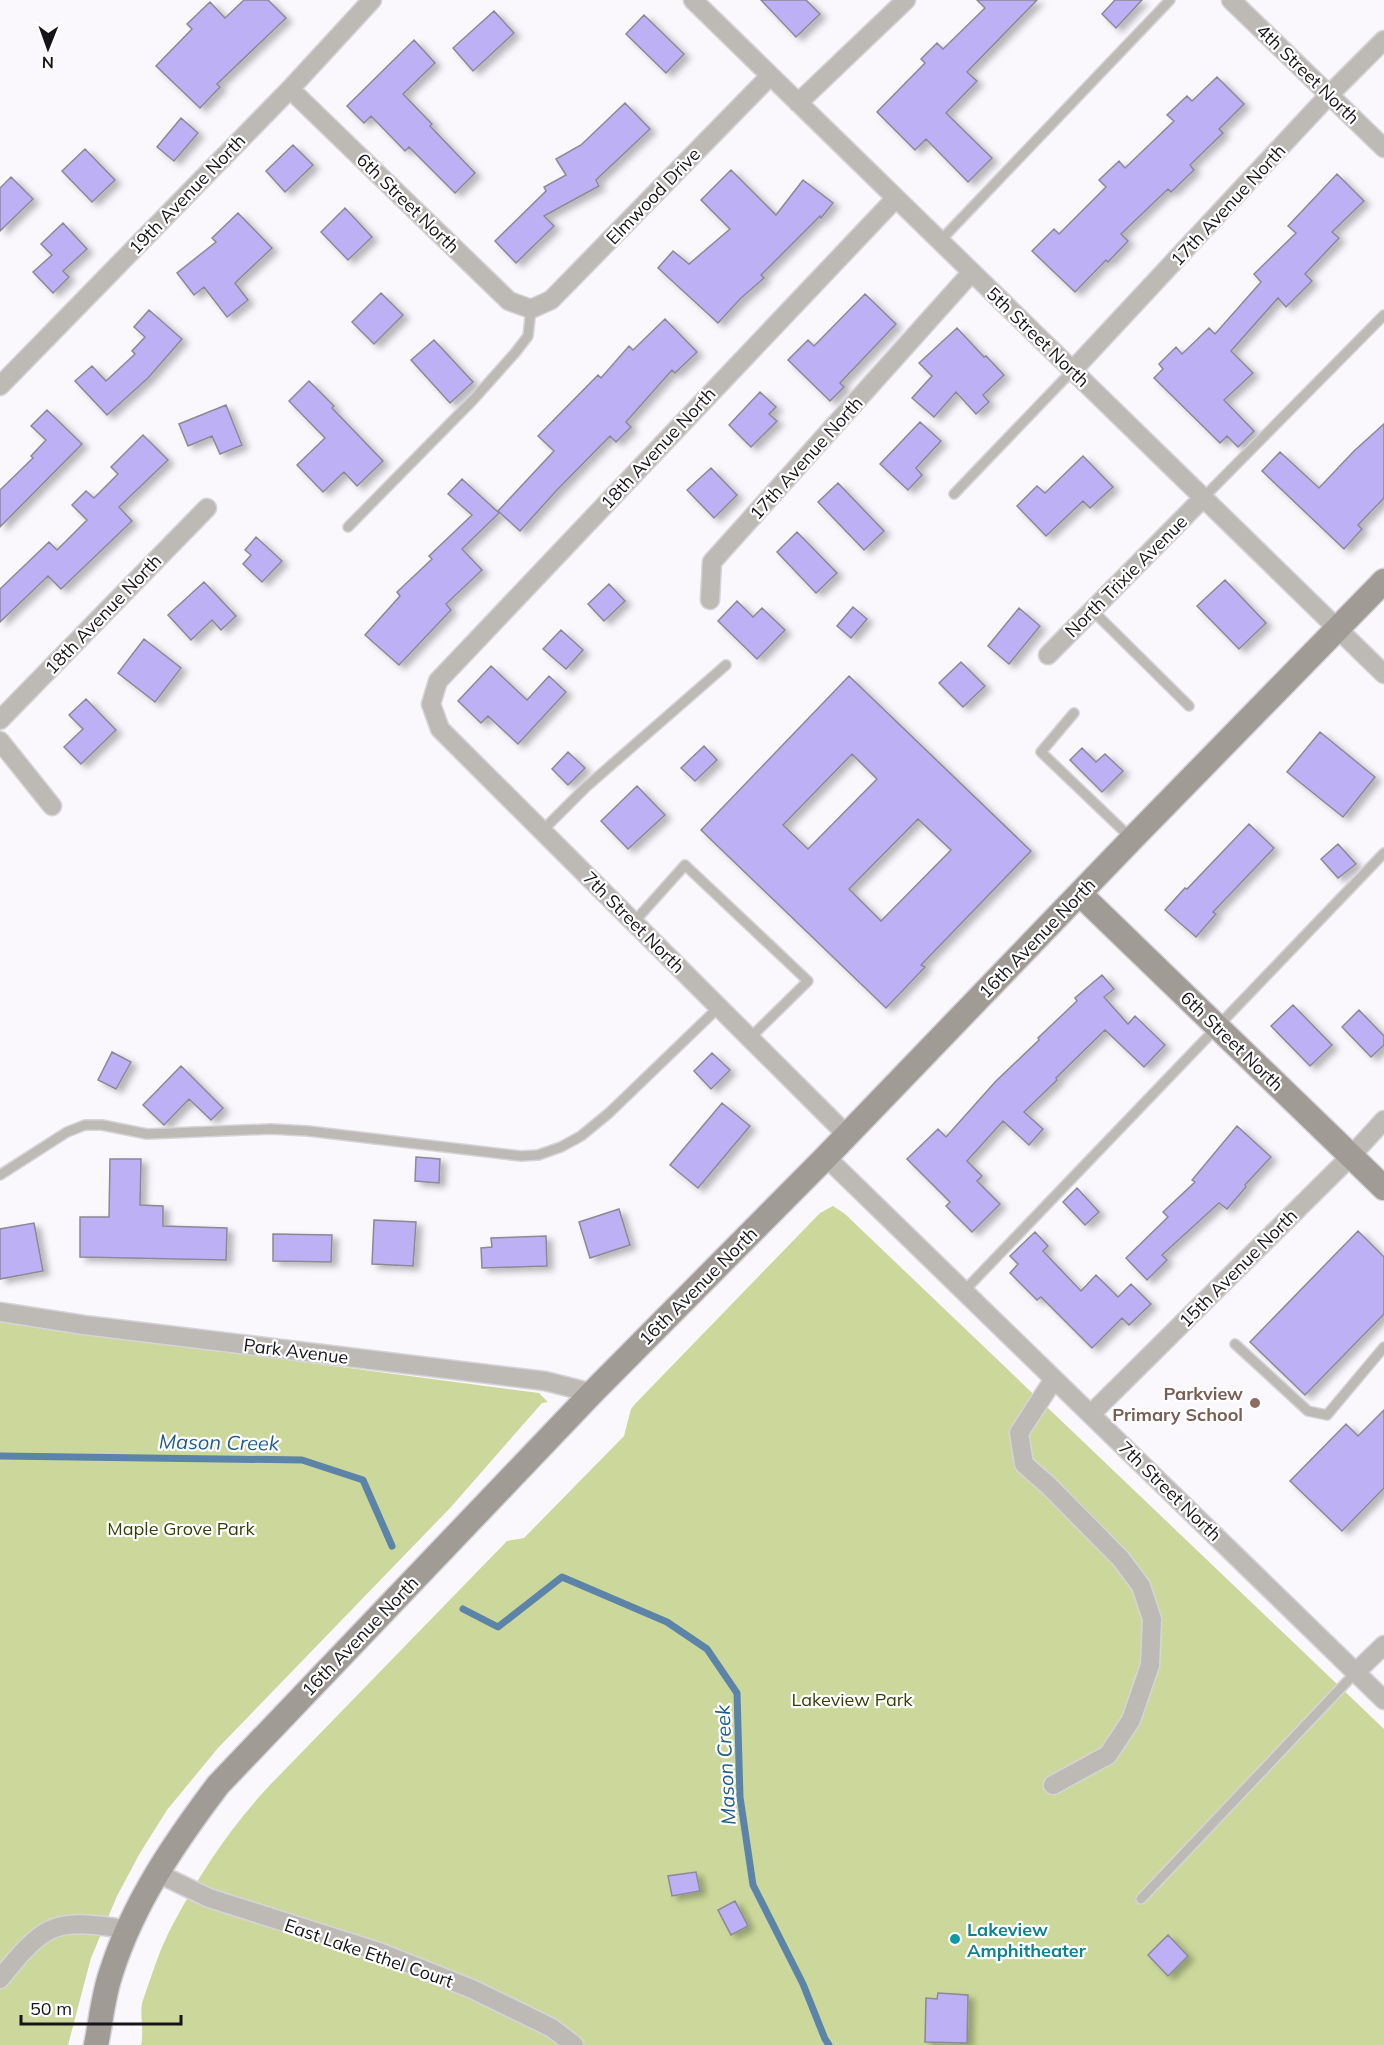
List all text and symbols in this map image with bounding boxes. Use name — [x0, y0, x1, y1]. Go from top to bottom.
north arrow — [18, 18, 78, 78]
street label: 4th Street North — [1252, 19, 1364, 129]
text: N — [42, 53, 54, 73]
street label: 19th Avenue North — [124, 129, 250, 259]
street label: 17th Avenue North — [1166, 139, 1290, 271]
street label: Elmwood Drive — [601, 143, 705, 249]
street label: 6th Street North — [352, 148, 464, 258]
street label: 5th Street North — [982, 282, 1094, 392]
street label: 18th Avenue North — [596, 382, 720, 514]
street label: 17th Avenue North — [745, 392, 867, 524]
street label: North Trixie Avenue — [1060, 510, 1192, 642]
street label: 18th Avenue North — [40, 549, 166, 679]
street label: 7th Street North — [578, 866, 690, 978]
street label: 16th Avenue North — [974, 873, 1100, 1003]
street label: 6th Street North — [1176, 986, 1288, 1096]
street label: 15th Avenue North — [1174, 1204, 1302, 1332]
street label: 16th Avenue North — [634, 1222, 762, 1350]
street label: Park Avenue — [242, 1333, 350, 1369]
place label: Parkview Primary School — [1112, 1382, 1243, 1426]
marker: Parkview Primary School — [1248, 1396, 1262, 1410]
water label: Mason Creek — [159, 1428, 280, 1456]
street label: 7th Street North — [1114, 1436, 1226, 1546]
park label: Maple Grove Park — [107, 1517, 255, 1540]
street label: 16th Avenue North — [297, 1571, 423, 1701]
park label: Lakeview Park — [791, 1688, 913, 1711]
water label: Mason Creek — [709, 1704, 741, 1826]
street label: East Lake Ethel Court — [282, 1913, 456, 1993]
place label: Lakeview Amphitheater — [967, 1918, 1087, 1962]
marker: Lakeview Amphitheater — [948, 1932, 962, 1946]
scale bar — [21, 1988, 182, 2026]
text: 50 m — [30, 1997, 72, 2020]

